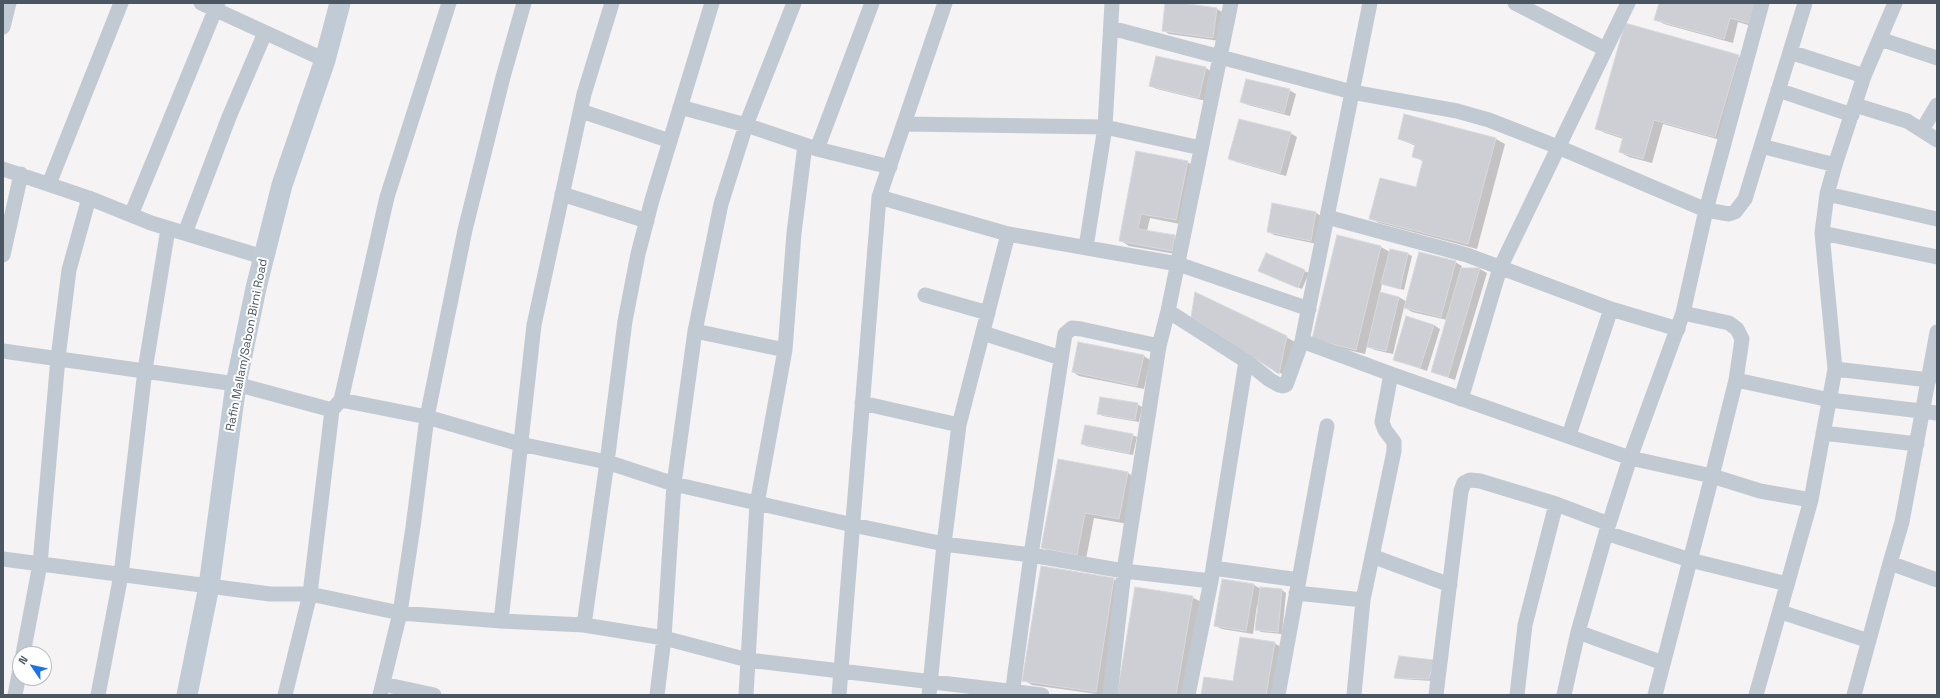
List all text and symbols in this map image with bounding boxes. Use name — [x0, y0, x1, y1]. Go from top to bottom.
street label: Rafin Mallam/Sabon Birni Road — [223, 258, 271, 432]
north arrow — [12, 646, 52, 686]
text: N — [15, 653, 31, 667]

